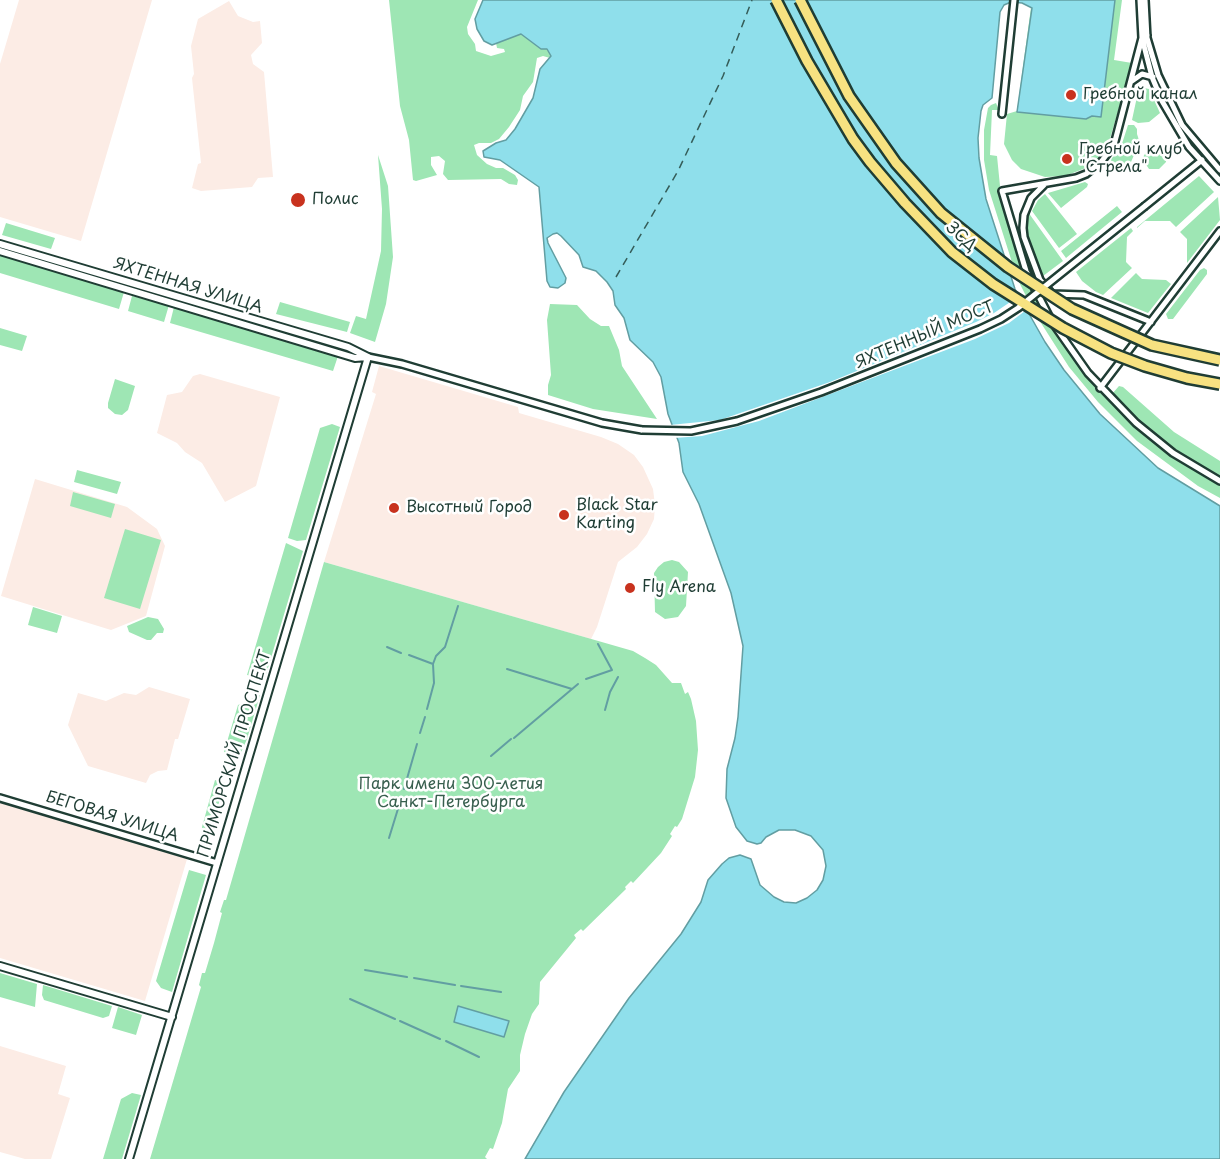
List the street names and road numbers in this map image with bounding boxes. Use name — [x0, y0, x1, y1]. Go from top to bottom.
street label: ЗСД — [942, 218, 980, 256]
street label: ЯХТЕННАЯ УЛИЦА — [111, 254, 265, 318]
street label: ЯХТЕННЫЙ МОСТ — [852, 297, 998, 373]
street label: ПРИМОРСКИЙ ПРОСПЕКТ — [194, 648, 276, 860]
street label: БЕГОВАЯ УЛИЦА — [43, 788, 181, 846]

